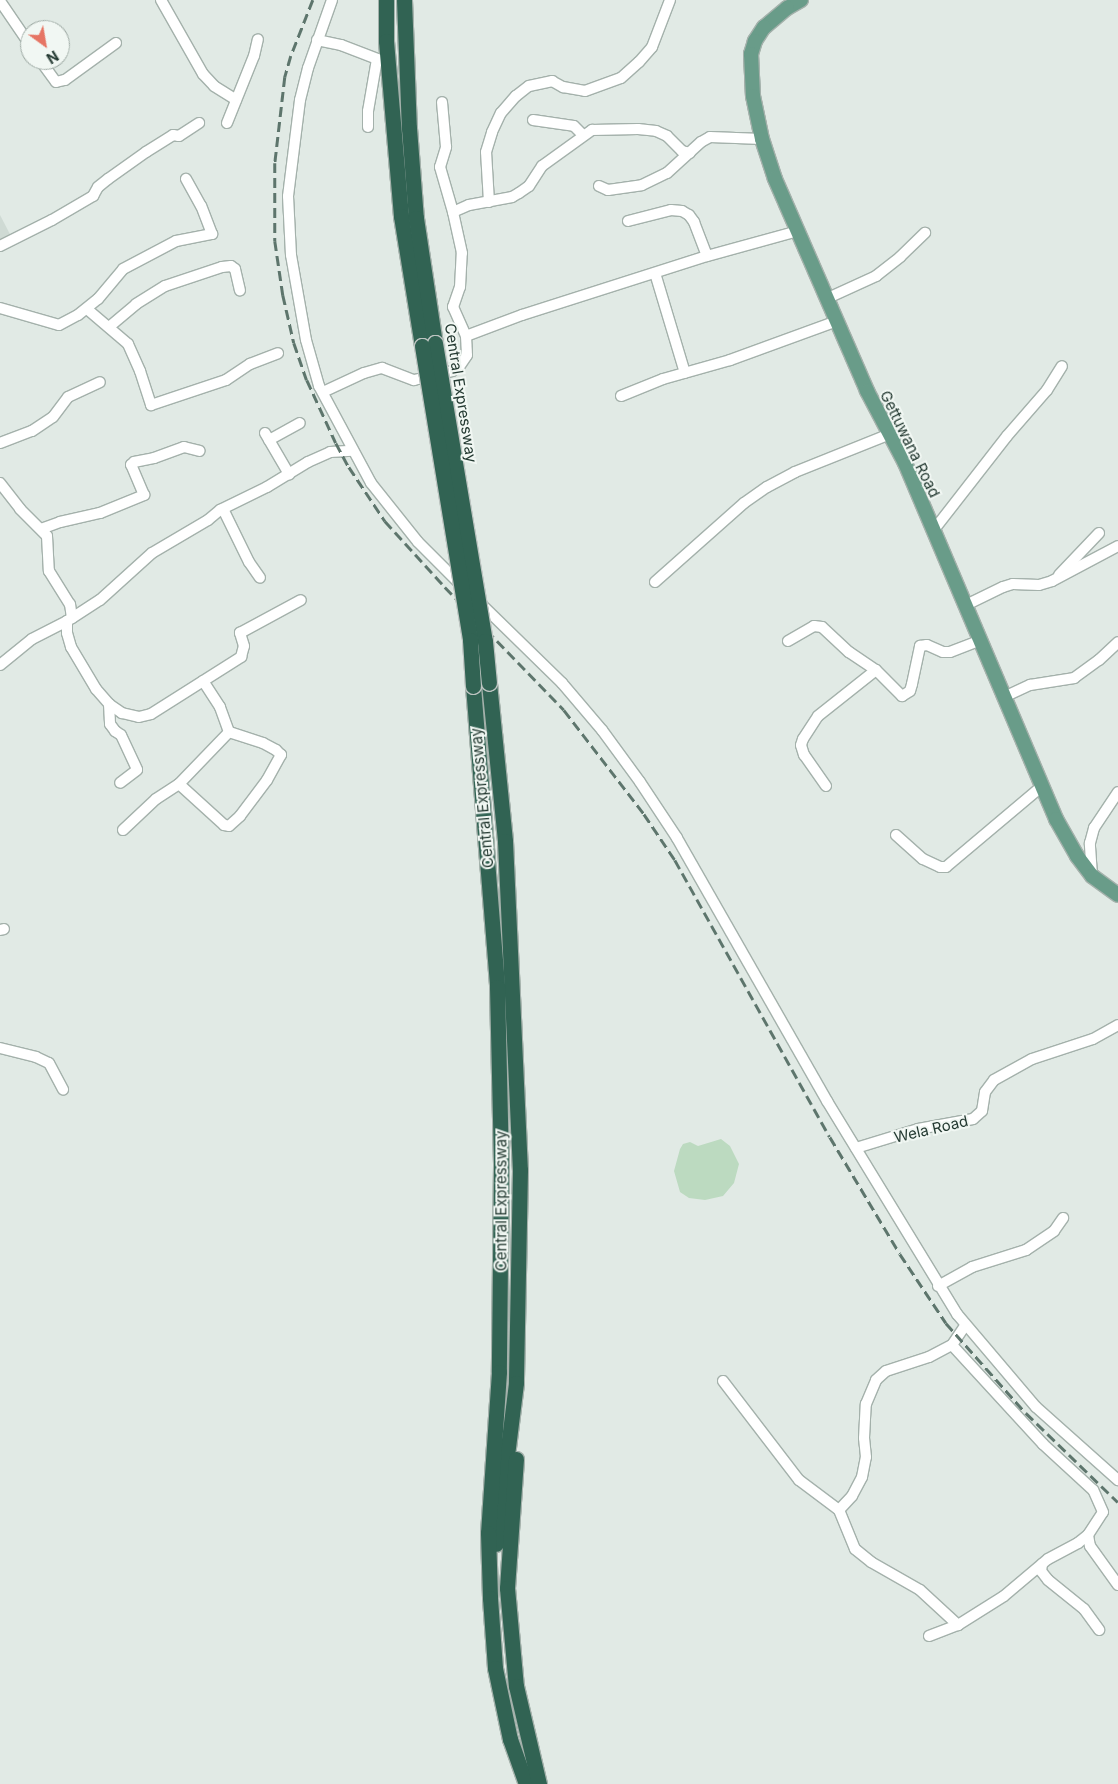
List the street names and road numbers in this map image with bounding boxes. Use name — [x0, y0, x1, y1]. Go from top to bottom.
street label: Central Expressway — [441, 322, 481, 464]
street label: Gettuwana Road — [876, 388, 944, 500]
street label: Central Expressway — [467, 727, 497, 869]
street label: Wela Road — [892, 1112, 970, 1146]
street label: Central Expressway — [492, 1131, 510, 1271]

